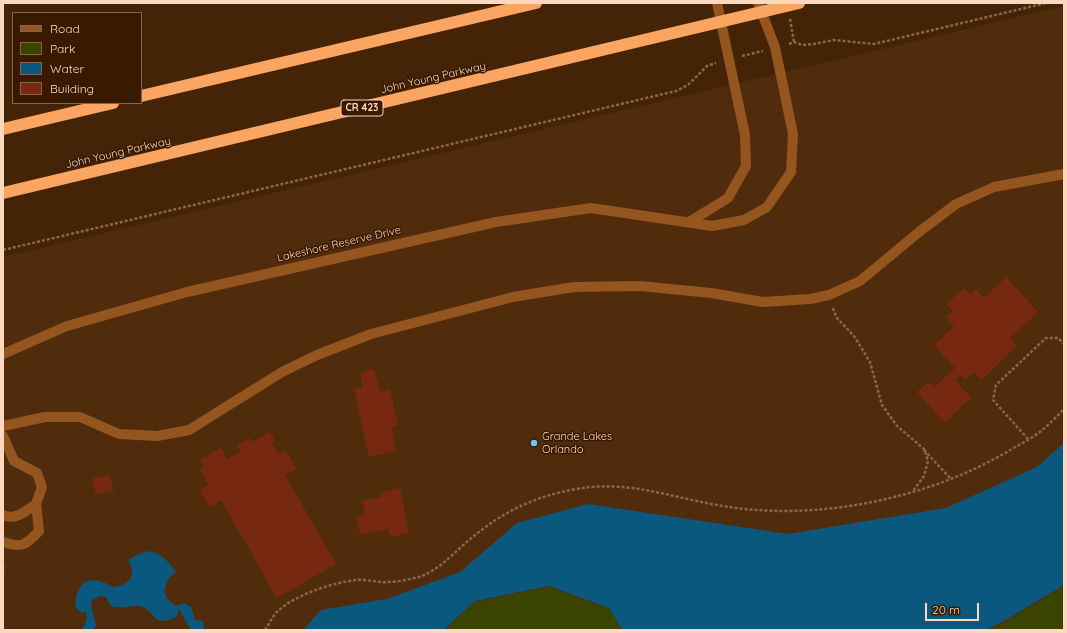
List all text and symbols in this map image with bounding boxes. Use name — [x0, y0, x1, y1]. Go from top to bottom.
legend — [12, 12, 142, 104]
text: Road — [50, 21, 80, 36]
text: Park — [50, 41, 75, 56]
street label: John Young Parkway — [379, 59, 487, 97]
text: Water — [50, 61, 84, 76]
text: Building — [50, 81, 94, 96]
road number: CR 423 — [341, 100, 383, 116]
street label: John Young Parkway — [64, 134, 172, 172]
street label: Lakeshore Reserve Drive — [276, 223, 402, 265]
place label: Grande Lakes Orlando — [542, 430, 612, 456]
marker: Grande Lakes Orlando — [529, 438, 539, 448]
scale bar — [927, 595, 981, 621]
text: 20 m — [932, 602, 960, 617]

